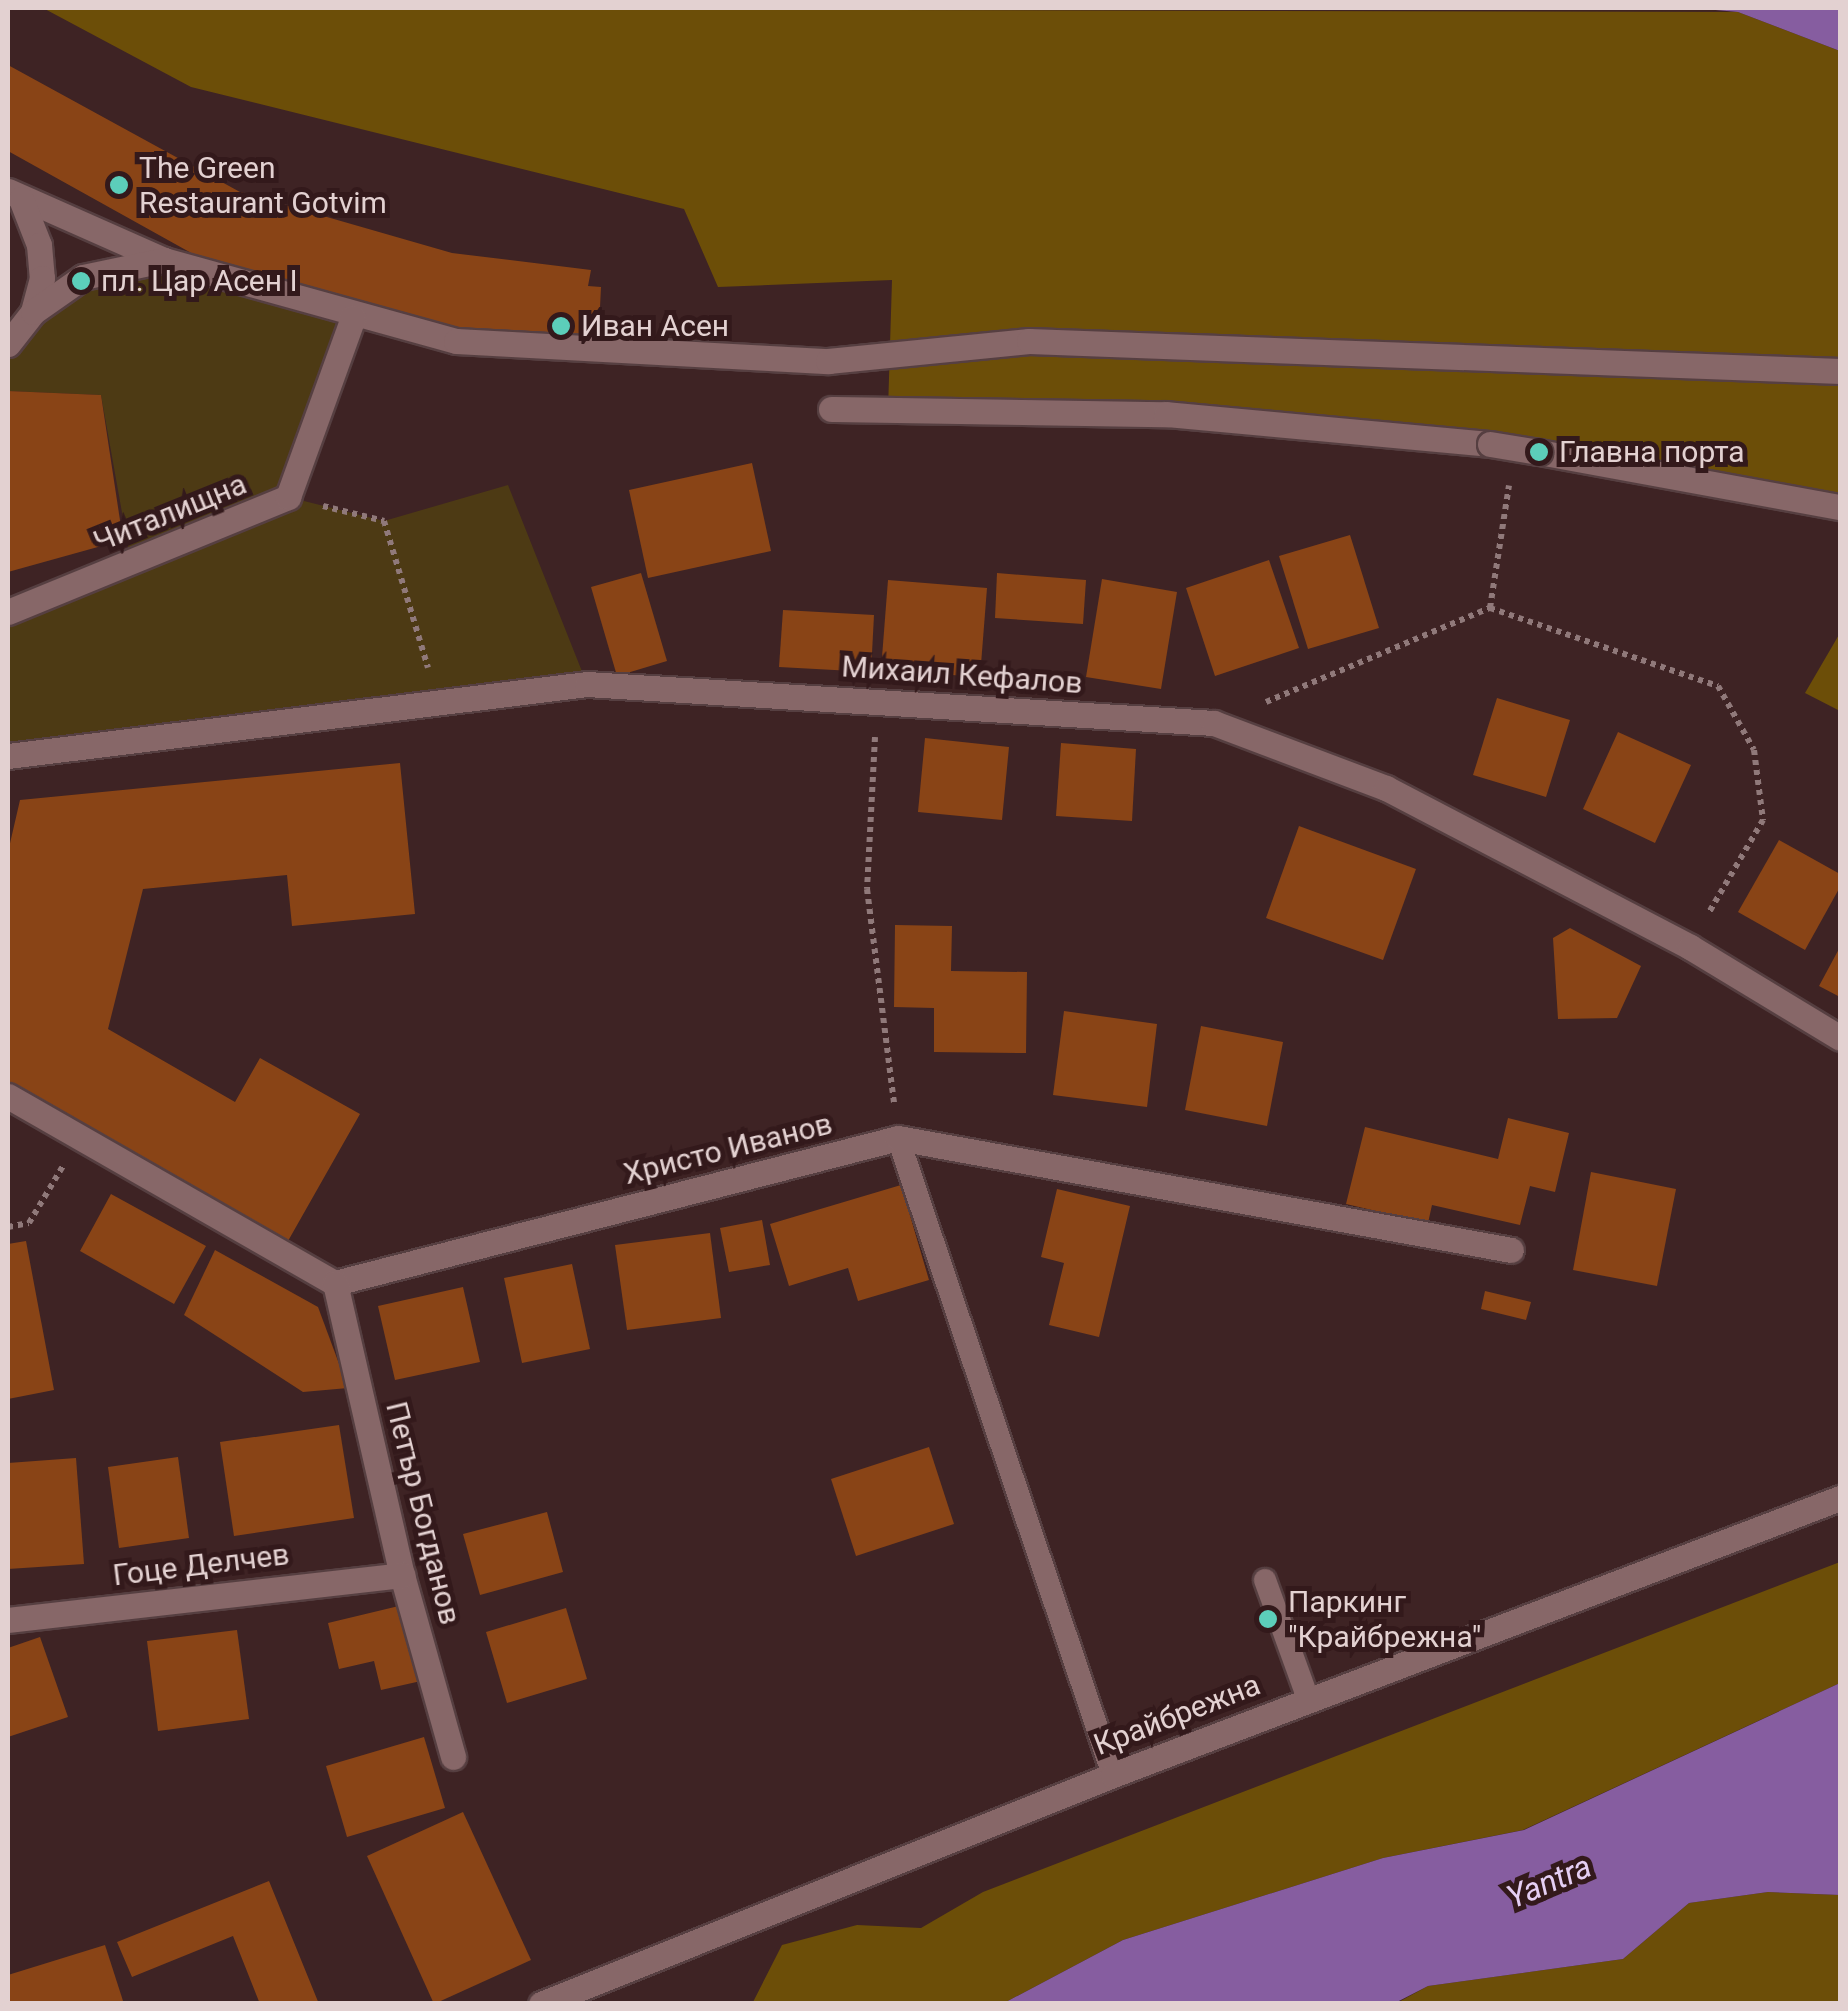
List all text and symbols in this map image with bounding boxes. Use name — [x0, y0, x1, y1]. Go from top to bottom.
place label: The Green Restaurant Gotvim — [139, 150, 387, 220]
marker: The Green Restaurant Gotvim — [108, 174, 130, 196]
place label: пл. Цар Асен I — [101, 263, 298, 299]
marker: пл. Цар Асен I — [70, 270, 92, 292]
place label: Иван Асен — [581, 308, 729, 344]
marker: Иван Асен — [550, 315, 572, 337]
place label: Главна порта — [1559, 434, 1745, 470]
marker: Главна порта — [1528, 441, 1550, 463]
street label: Читалищна — [88, 466, 252, 560]
street label: Михаил Кефалов — [840, 649, 1084, 701]
street label: Христо Иванов — [620, 1106, 836, 1192]
street label: Петър Богданов — [378, 1398, 468, 1628]
street label: Гоце Делчев — [111, 1536, 291, 1594]
place label: Паркинг "Крайбрежна" — [1288, 1584, 1481, 1654]
marker: Паркинг "Крайбрежна" — [1257, 1608, 1279, 1630]
street label: Крайбрежна — [1089, 1667, 1265, 1763]
water label: Yantra — [1501, 1847, 1597, 1917]

